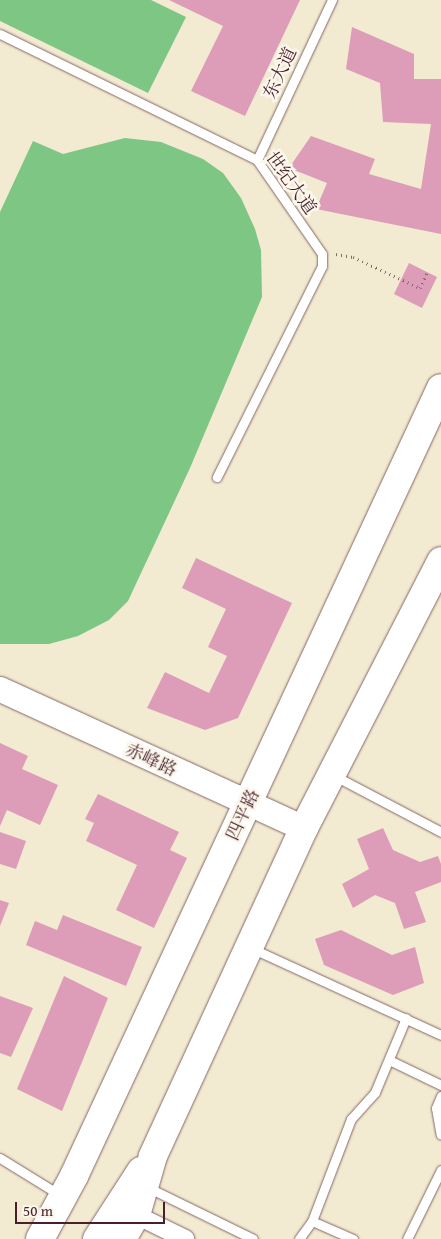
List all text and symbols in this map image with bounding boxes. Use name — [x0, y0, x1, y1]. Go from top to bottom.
street label: 东大道 — [259, 44, 301, 102]
street label: 世纪大道 — [261, 148, 321, 218]
street label: 赤峰路 — [122, 739, 180, 781]
street label: 四平路 — [222, 786, 264, 844]
scale bar — [18, 1192, 168, 1224]
text: 50 m — [23, 1200, 53, 1221]

